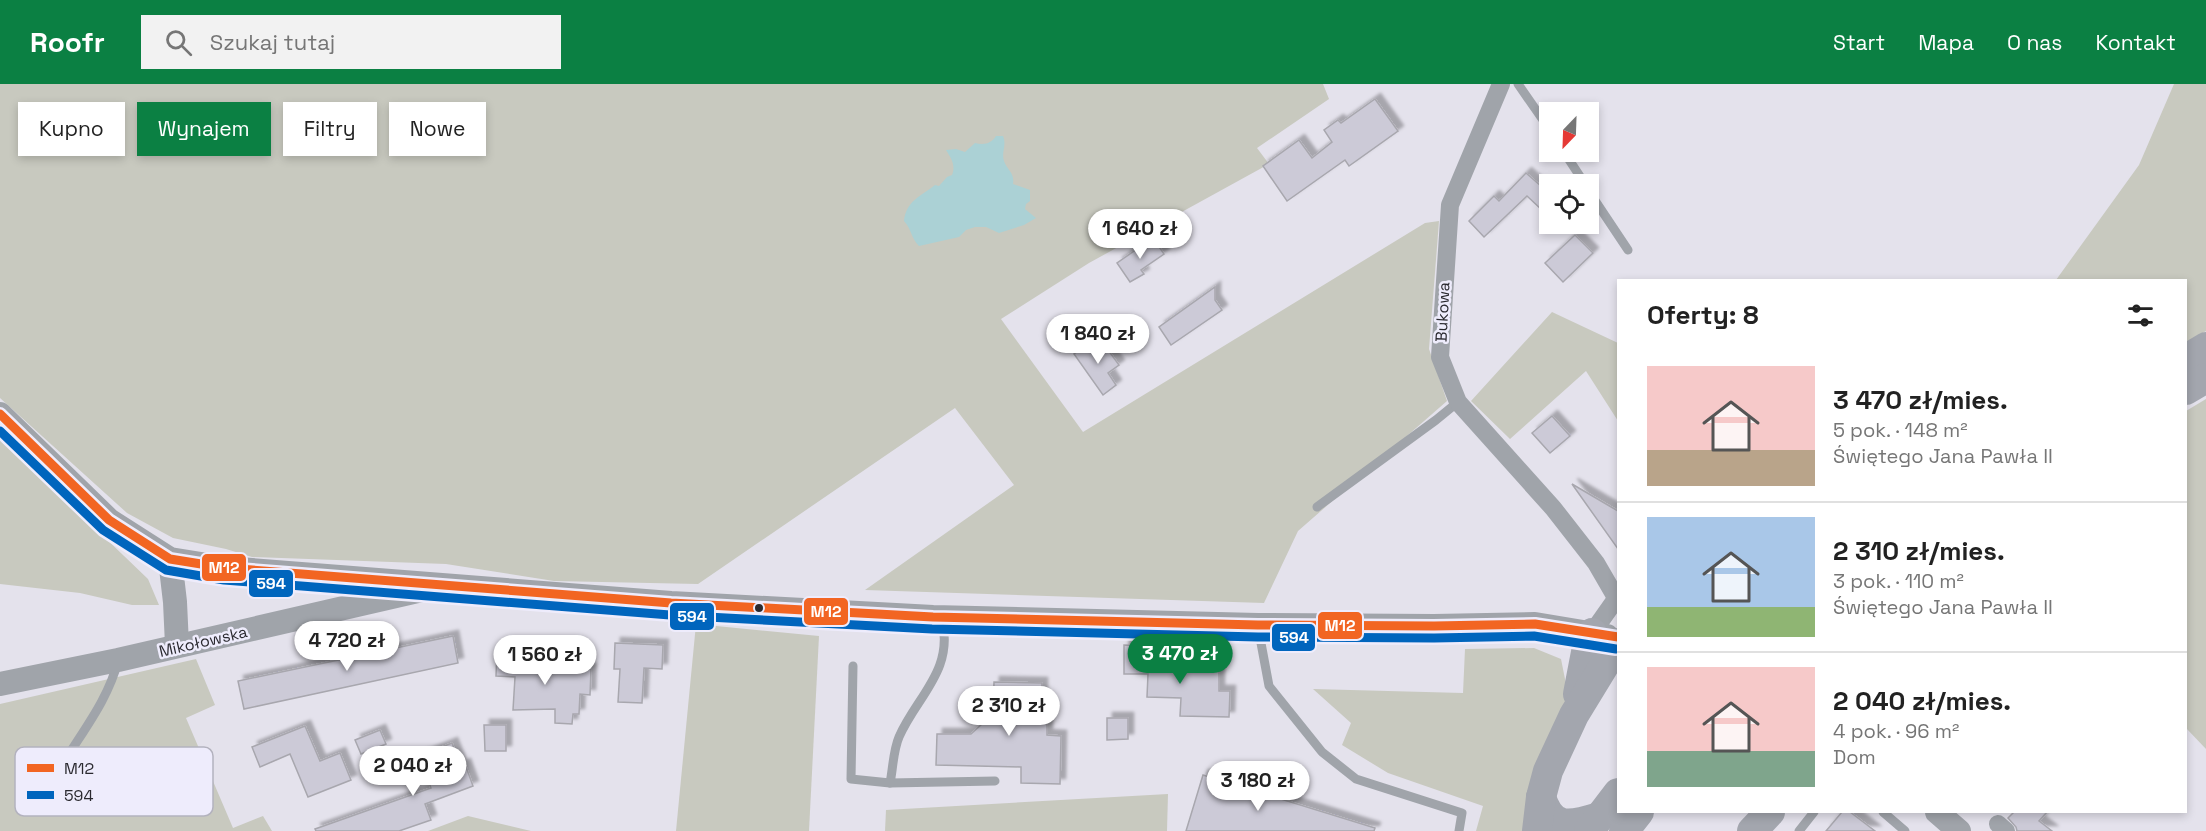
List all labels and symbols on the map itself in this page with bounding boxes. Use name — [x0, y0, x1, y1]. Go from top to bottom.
north arrow — [1539, 102, 1599, 162]
pin: 1 640 zł — [1078, 209, 1202, 260]
street label: Bukowa — [1430, 281, 1455, 343]
pin: 1 840 zł — [1036, 314, 1160, 365]
line badge: M12 — [201, 553, 247, 582]
text: M12 — [209, 557, 239, 578]
line badge: 594 — [248, 569, 294, 598]
text: 594 — [256, 573, 286, 594]
line badge: M12 — [803, 597, 849, 626]
text: M12 — [811, 601, 841, 622]
line badge: 594 — [669, 602, 715, 631]
unlabelled marker — [753, 602, 765, 614]
text: 594 — [677, 606, 707, 627]
line badge: M12 — [1317, 611, 1363, 640]
text: M12 — [1325, 615, 1355, 636]
street label: Mikołowska — [157, 621, 249, 662]
pin: 4 720 zł — [285, 621, 409, 672]
line badge: 594 — [1271, 623, 1316, 652]
text: 594 — [1279, 627, 1309, 648]
pin: 3 470 zł — [1118, 634, 1242, 685]
pin: 1 560 zł — [483, 635, 607, 686]
pin: 2 310 zł — [947, 686, 1071, 737]
pin: 2 040 zł — [351, 746, 475, 797]
legend — [15, 747, 213, 816]
text: M12 — [64, 758, 94, 779]
pin: 3 180 zł — [1196, 761, 1320, 812]
text: 594 — [64, 785, 93, 806]

